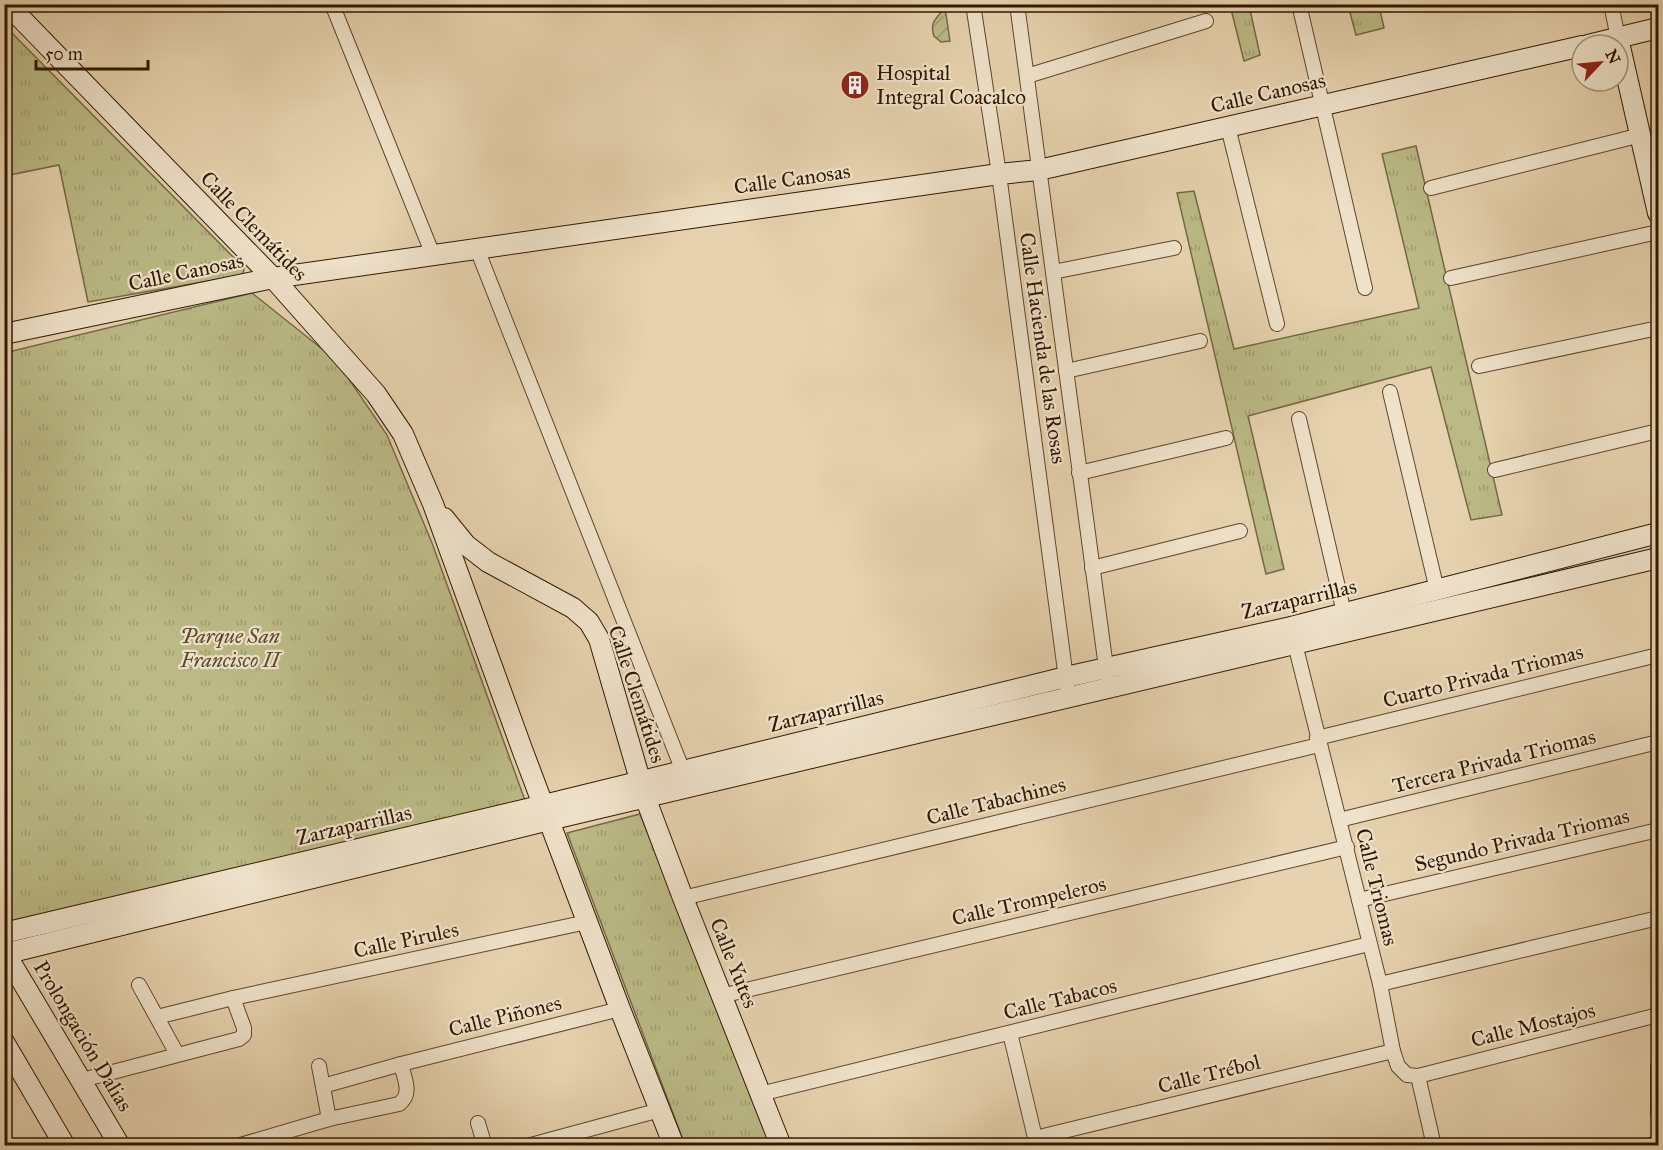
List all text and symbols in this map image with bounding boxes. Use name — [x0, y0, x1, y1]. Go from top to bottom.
scale bar — [36, 33, 148, 71]
north arrow — [1570, 33, 1630, 93]
text: 50 m — [45, 43, 83, 65]
text: N — [1602, 46, 1625, 67]
place label: Hospital Integral Coacalco — [876, 60, 1026, 110]
street label: Calle Canosas — [1208, 67, 1328, 119]
building icon: Hospital Integral Coacalco — [839, 69, 871, 101]
street label: Calle Canosas — [732, 158, 852, 200]
street label: Calle Clemátides — [195, 166, 313, 286]
street label: Calle Hacienda de las Rosas — [1014, 231, 1072, 465]
street label: Calle Canosas — [126, 247, 246, 297]
street label: Zarzaparrillas — [1239, 573, 1359, 625]
street label: Calle Clemátides — [603, 622, 671, 766]
park label: Parque San Francisco II — [180, 623, 283, 673]
street label: Cuarto Privada Triomas — [1380, 639, 1586, 713]
street label: Zarzaparrillas — [766, 684, 886, 738]
street label: Tercera Privada Triomas — [1390, 723, 1598, 799]
street label: Calle Tabachines — [924, 771, 1068, 831]
street label: Zarzaparrillas — [294, 799, 414, 851]
street label: Segundo Privada Triomas — [1412, 803, 1632, 877]
street label: Calle Triomas — [1350, 826, 1404, 948]
street label: Calle Trompeleros — [949, 871, 1109, 931]
street label: Calle Yutes — [704, 914, 764, 1012]
street label: Calle Pirules — [351, 916, 461, 964]
street label: Prolongación Dalias — [28, 956, 138, 1116]
street label: Calle Tabacos — [1001, 972, 1119, 1026]
street label: Calle Piñones — [446, 989, 564, 1043]
street label: Calle Mostajos — [1468, 997, 1598, 1053]
street label: Calle Trébol — [1155, 1049, 1263, 1099]

